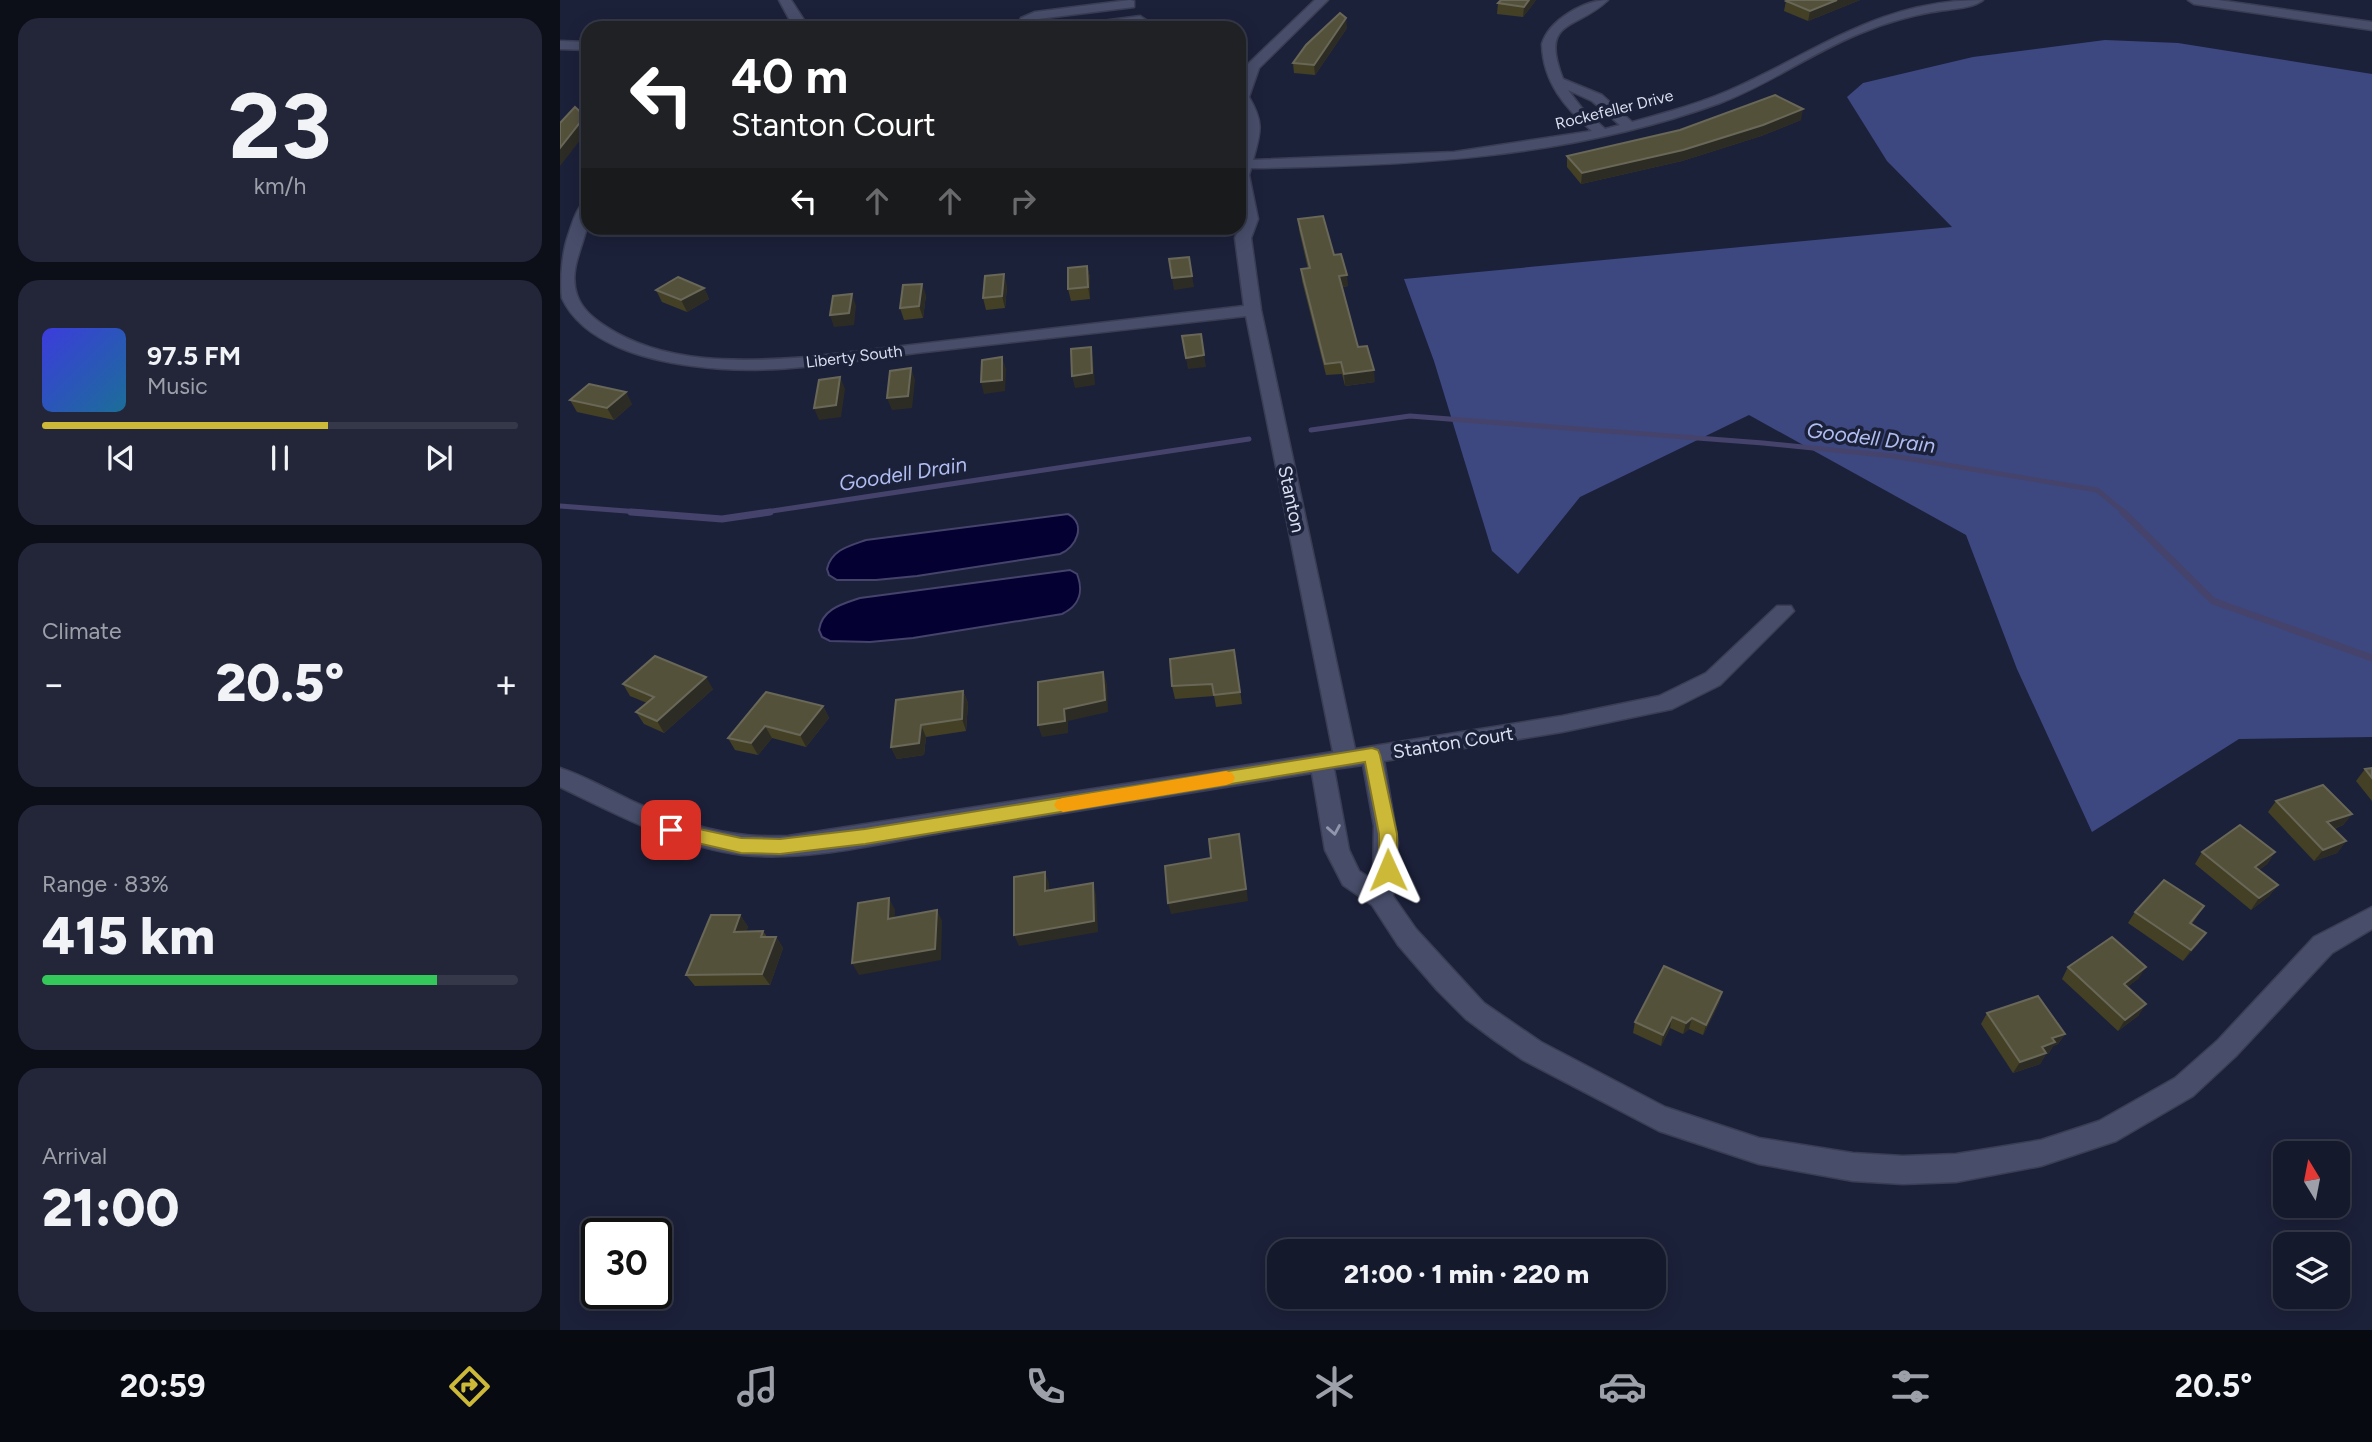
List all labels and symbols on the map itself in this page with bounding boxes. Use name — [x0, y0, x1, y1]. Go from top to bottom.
street label: Rockefeller Drive — [1553, 86, 1675, 133]
street label: Liberty South — [805, 341, 903, 372]
water label: Goodell Drain — [1805, 417, 1937, 458]
water label: Goodell Drain — [837, 451, 969, 496]
street label: Stanton — [1273, 464, 1310, 535]
street label: Stanton Court — [1391, 722, 1515, 763]
pin — [641, 800, 701, 860]
one-way arrow — [1326, 824, 1341, 836]
position arrow — [1351, 833, 1425, 907]
north arrow — [2273, 1141, 2350, 1218]
speed limit sign: 30 — [581, 1218, 672, 1309]

